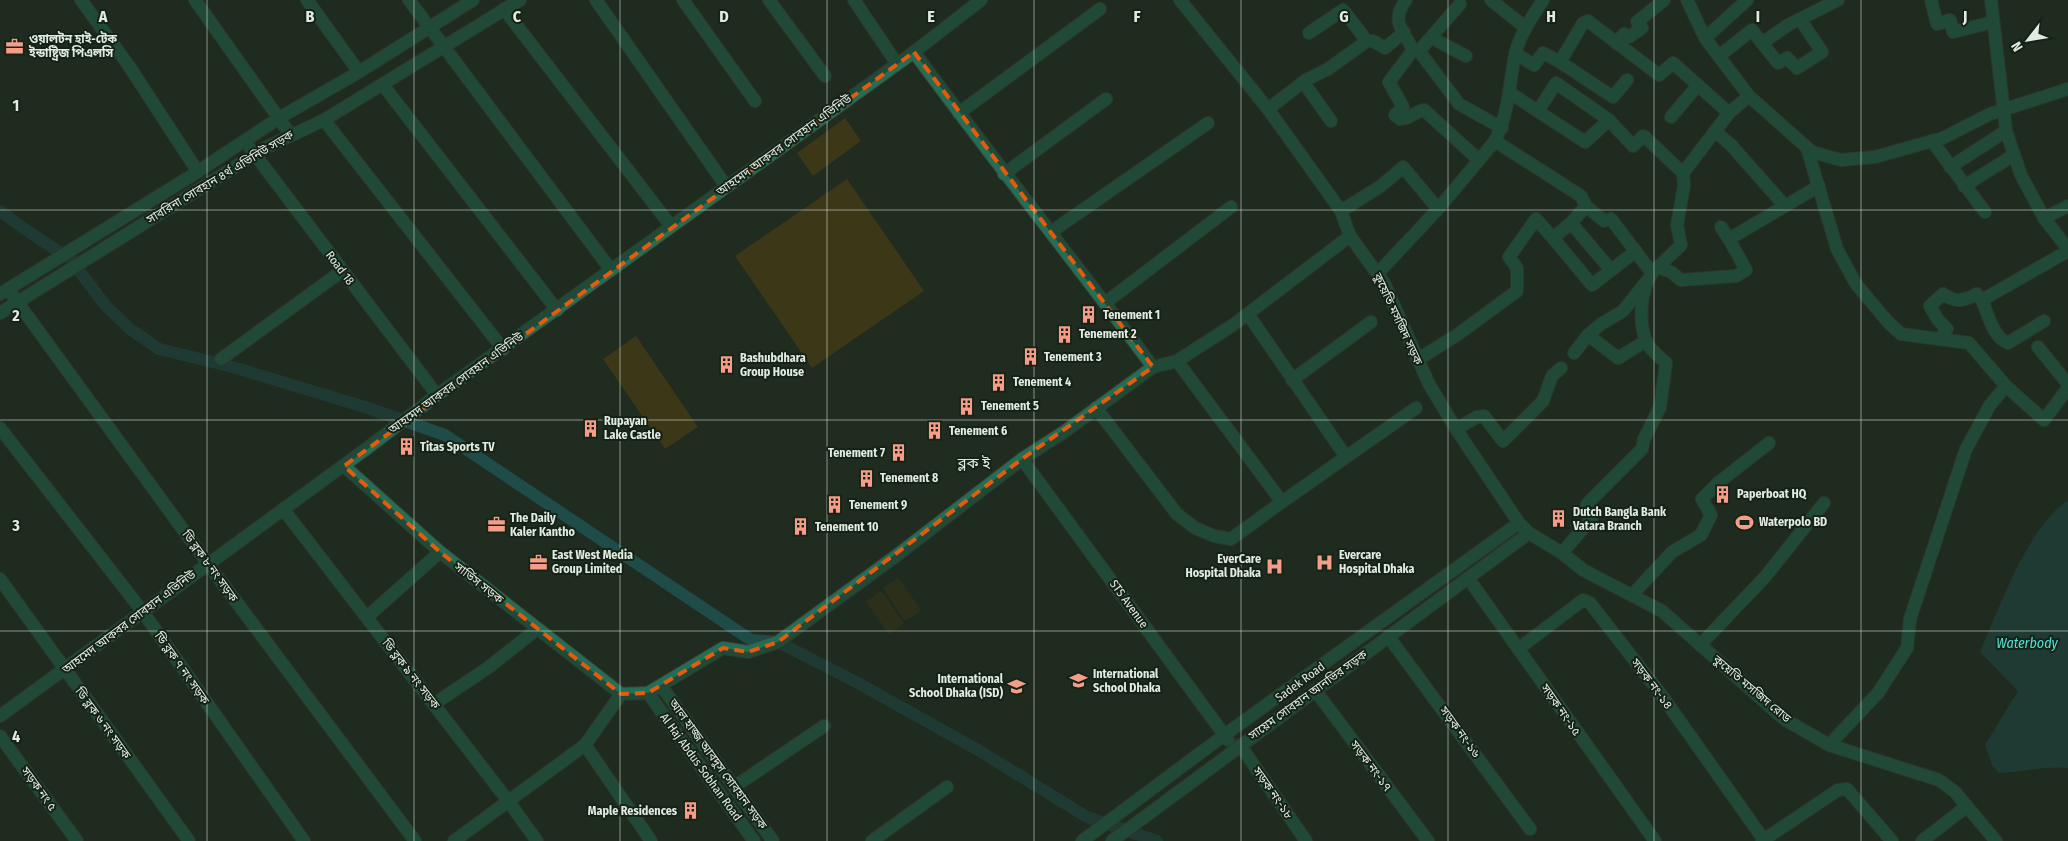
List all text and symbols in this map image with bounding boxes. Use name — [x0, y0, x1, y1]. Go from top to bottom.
text: A — [98, 7, 108, 26]
text: B — [306, 7, 315, 26]
text: C — [513, 7, 522, 26]
text: D — [719, 7, 729, 26]
text: E — [927, 7, 935, 26]
text: F — [1133, 7, 1141, 26]
text: G — [1339, 7, 1349, 26]
text: H — [1546, 7, 1556, 26]
text: I — [1756, 7, 1760, 26]
text: J — [1962, 7, 1967, 26]
north arrow — [2003, 15, 2053, 65]
place label: ওয়ালটন হাই-টেক ইন্ডাষ্ট্রিজ পিএলসি — [28, 31, 117, 61]
office icon: ওয়ালটন হাই-টেক ইন্ডাষ্ট্রিজ পিএলসি — [5, 36, 25, 56]
text: N — [2008, 38, 2027, 54]
street label: আহমেদ আকবর সোবহান এভিনিউ — [712, 90, 855, 199]
text: 1 — [13, 96, 19, 115]
street label: সাবরিনা সোবহান ৪র্থ এভিনিউ সড়ক — [143, 127, 296, 227]
street label: Road 18 — [323, 248, 357, 288]
street label: কুয়েতি মসজিদ সড়ক — [1369, 270, 1426, 368]
building icon: Tenement 1 — [1079, 305, 1099, 325]
text: 2 — [11, 306, 20, 325]
place label: Tenement 1 — [1103, 308, 1160, 322]
building icon: Tenement 2 — [1055, 324, 1075, 344]
place label: Tenement 2 — [1079, 327, 1137, 341]
street label: আহমেদ আকবর সোবহান এভিনিউ — [384, 328, 527, 437]
building icon: Tenement 3 — [1020, 347, 1040, 367]
place label: Tenement 3 — [1044, 350, 1102, 364]
place label: Bashubdhara Group House — [740, 351, 806, 379]
building icon: Bashubdhara Group House — [716, 355, 736, 375]
building icon: Tenement 4 — [989, 372, 1009, 392]
place label: Tenement 4 — [1013, 375, 1071, 389]
building icon: Tenement 5 — [957, 396, 977, 416]
place label: Tenement 5 — [981, 399, 1039, 413]
place label: Rupayan Lake Castle — [604, 414, 661, 442]
building icon: Rupayan Lake Castle — [580, 418, 600, 438]
building icon: Tenement 6 — [925, 421, 945, 441]
place label: Tenement 6 — [949, 424, 1007, 438]
building icon: Titas Sports TV — [396, 437, 416, 457]
place label: Titas Sports TV — [420, 440, 495, 454]
building icon: Tenement 7 — [889, 443, 909, 463]
place label: Tenement 7 — [828, 446, 885, 460]
district label: ব্লক ই — [957, 454, 991, 472]
building icon: Tenement 8 — [856, 468, 876, 488]
place label: Tenement 8 — [880, 471, 939, 485]
building icon: Paperboat HQ — [1713, 484, 1733, 504]
place label: Paperboat HQ — [1737, 487, 1807, 501]
building icon: Tenement 9 — [825, 495, 845, 515]
place label: Tenement 9 — [849, 498, 907, 512]
place label: Dutch Bangla Bank Vatara Branch — [1572, 505, 1667, 533]
building icon: Dutch Bangla Bank Vatara Branch — [1549, 509, 1569, 529]
place label: The Daily Kaler Kantho — [510, 511, 576, 539]
sports icon: Waterpolo BD — [1735, 512, 1755, 532]
office icon: The Daily Kaler Kantho — [486, 515, 506, 535]
place label: Waterpolo BD — [1759, 515, 1827, 529]
text: 3 — [11, 516, 20, 535]
building icon: Tenement 10 — [791, 517, 811, 537]
place label: Tenement 10 — [815, 520, 879, 534]
street label: ডি ব্লক ৮ নং সড়ক — [179, 526, 242, 605]
place label: East West Media Group Limited — [552, 548, 633, 576]
place label: Evercare Hospital Dhaka — [1339, 548, 1415, 576]
office icon: East West Media Group Limited — [528, 552, 548, 572]
place label: EverCare Hospital Dhaka — [1185, 552, 1261, 580]
hospital icon: Evercare Hospital Dhaka — [1315, 552, 1335, 572]
hospital icon: EverCare Hospital Dhaka — [1265, 556, 1285, 576]
street label: সার্ভিস সড়ক — [451, 558, 507, 607]
street label: আহমেদ আকবর সোবহান এভিনিউ — [58, 566, 199, 677]
street label: STS Avenue — [1107, 577, 1151, 631]
street label: ডি ব্লক ৭ নং সড়ক — [151, 628, 213, 707]
street label: ডি ব্লক ৯ নং সড়ক — [379, 635, 444, 712]
water label: Waterbody — [1996, 635, 2059, 652]
street label: সায়েম সোবহান আনভির সড়ক — [1245, 646, 1370, 743]
street label: কুয়েতি মসজিদ রোড — [1709, 651, 1795, 727]
street label: সড়ক নং-১৪ — [1628, 655, 1676, 712]
street label: Sadek Road — [1273, 659, 1327, 705]
place label: International School Dhaka — [1093, 667, 1161, 695]
school or university icon: International School Dhaka — [1069, 671, 1089, 691]
place label: International School Dhaka (ISD) — [909, 672, 1004, 700]
school or university icon: International School Dhaka (ISD) — [1007, 676, 1027, 696]
street label: সড়ক নং-১৫ — [1538, 681, 1584, 738]
street label: ডি ব্লক ৬ নং সড়ক — [72, 683, 135, 762]
street label: আল হাজ্জ আবদুস সোবহান সড়ক — [665, 695, 770, 832]
street label: সড়ক নং-১৬ — [1436, 703, 1483, 760]
street label: Al Haj Abdus Sobhan Road — [657, 711, 745, 823]
text: 4 — [12, 727, 20, 746]
street label: সড়ক নং-১৭ — [1347, 737, 1395, 794]
street label: সড়ক নং ৫ — [18, 763, 60, 814]
street label: সড়ক নং-১৮ — [1250, 764, 1296, 821]
building icon: Maple Residences — [681, 801, 701, 821]
place label: Maple Residences — [588, 804, 678, 818]

